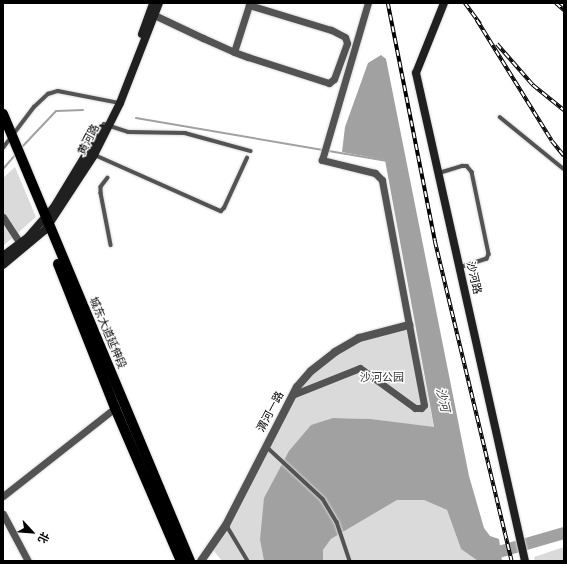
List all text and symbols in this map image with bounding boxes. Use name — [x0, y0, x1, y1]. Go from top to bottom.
street label: 黄河路 — [75, 122, 103, 158]
street label: 沙河路 — [463, 260, 483, 296]
street label: 城东大道延伸段 — [86, 295, 128, 371]
park label: 沙河公园 — [360, 371, 404, 385]
water label: 沙河 — [432, 387, 452, 413]
street label: 渭河一路 — [255, 389, 287, 435]
north arrow — [12, 512, 52, 552]
text: 北 — [35, 530, 51, 545]

